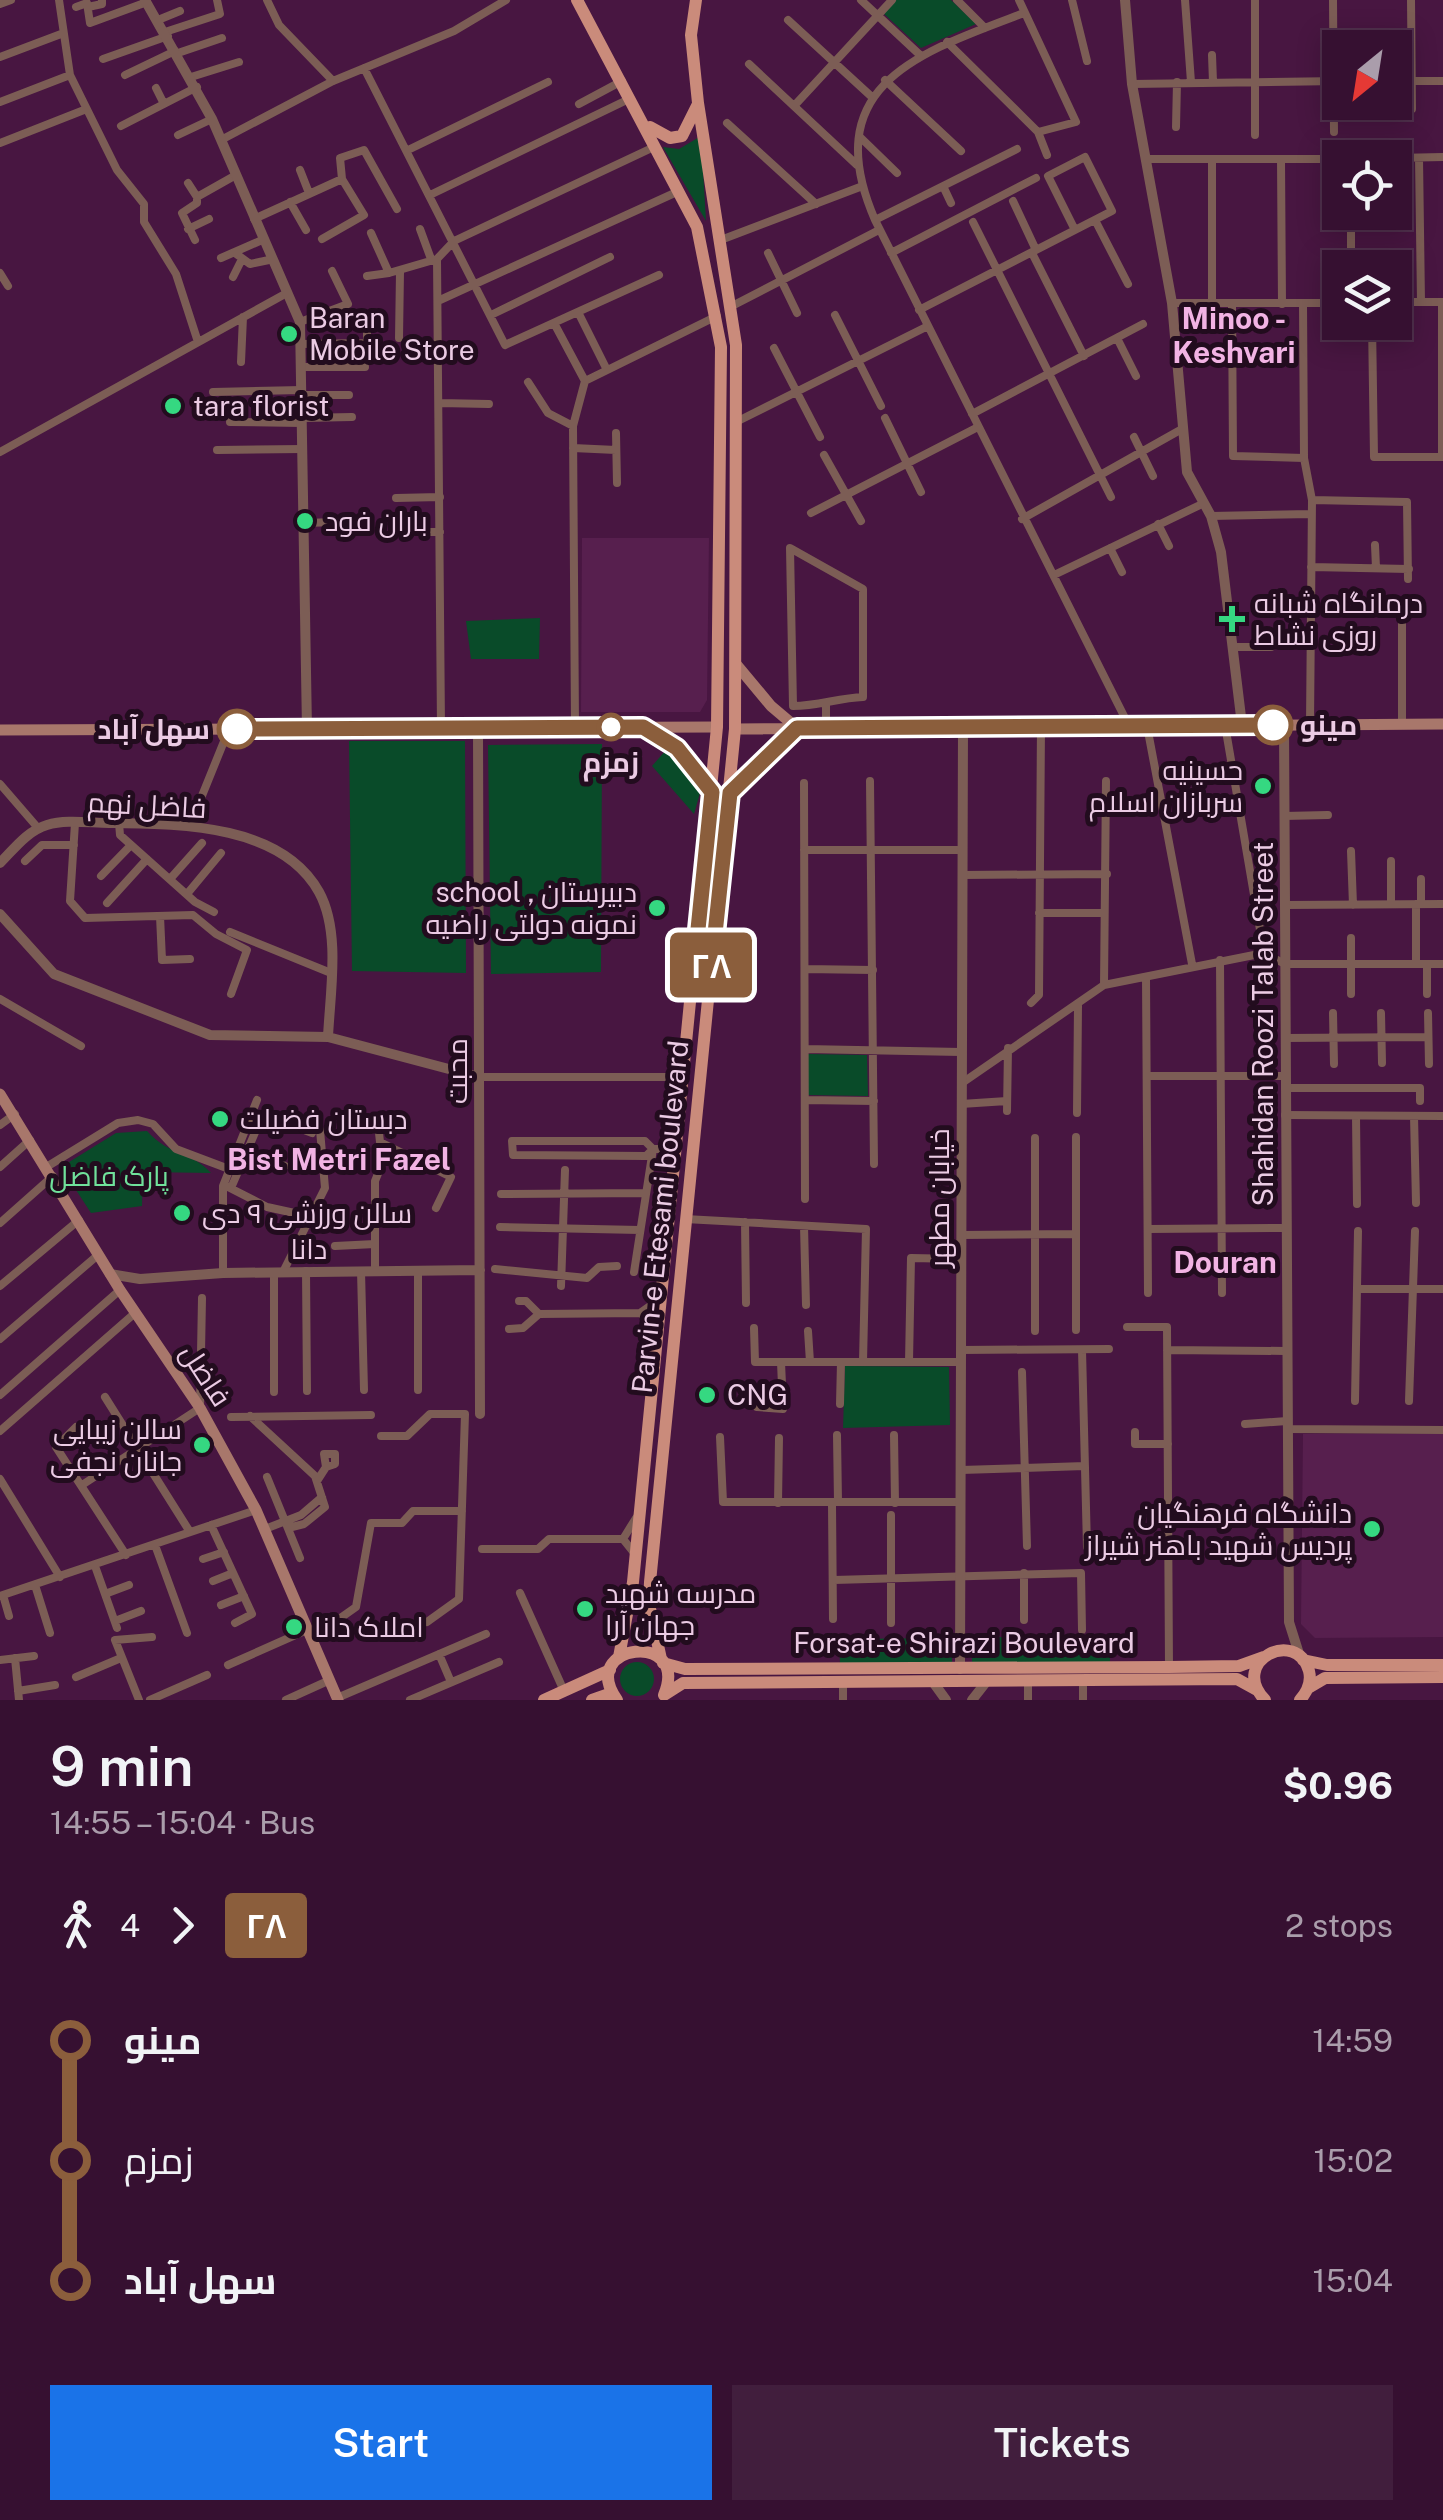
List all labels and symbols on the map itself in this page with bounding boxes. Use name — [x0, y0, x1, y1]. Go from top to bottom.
north arrow — [1322, 30, 1412, 120]
district label: Minoo - Keshvari — [1172, 300, 1296, 370]
place label: Baran Mobile Store — [309, 301, 475, 366]
marker: Baran Mobile Store — [278, 323, 300, 345]
place label: tara florist — [193, 389, 329, 422]
marker: tara florist — [162, 395, 184, 417]
place label: باران فود — [325, 504, 428, 538]
marker: باران فود — [294, 510, 316, 532]
place label: درمانگاه شبانه روزی نشاط — [1254, 586, 1423, 652]
marker: درمانگاه شبانه روزی نشاط — [1219, 606, 1245, 632]
marker: مینو — [1254, 706, 1292, 744]
place label: مینو — [1300, 708, 1357, 742]
marker: سهل آباد — [218, 710, 256, 748]
place label: سهل آباد — [98, 712, 210, 747]
marker: زمزم — [598, 714, 624, 740]
place label: زمزم — [583, 745, 639, 782]
place label: حسینیه سربازان اسلام — [1089, 753, 1243, 822]
marker: حسینیه سربازان اسلام — [1252, 775, 1274, 797]
street label: فاضل نهم — [87, 785, 207, 828]
street label: Shahidan Roozi Talab Street — [1246, 842, 1279, 1206]
place label: school , دبیرستان نمونه دولتی راضیه — [425, 875, 637, 941]
marker: school , دبیرستان نمونه دولتی راضیه — [646, 897, 668, 919]
line badge: ۲۸ — [666, 932, 756, 998]
street label: محبت — [440, 1038, 473, 1104]
street label: Parvin-e Etesami boulevard — [625, 1039, 694, 1395]
place label: دبستان فضیلت — [240, 1102, 408, 1136]
marker: دبستان فضیلت — [209, 1108, 231, 1130]
street label: خیابان مطهر — [922, 1128, 956, 1270]
district label: Bist Metri Fazel — [227, 1141, 451, 1177]
park label: پارک فاضل — [49, 1159, 169, 1195]
place label: سالن ورزشی ۹ دی — [202, 1196, 412, 1230]
marker: سالن ورزشی ۹ دی — [171, 1202, 193, 1224]
street label: دانا — [291, 1232, 327, 1265]
district label: Douran — [1173, 1244, 1277, 1280]
street label: فاضل — [173, 1337, 239, 1413]
place label: CNG — [727, 1378, 788, 1411]
marker: CNG — [696, 1384, 718, 1406]
place label: سالن زیبایی جانان نجفی — [50, 1412, 182, 1478]
marker: سالن زیبایی جانان نجفی — [191, 1434, 213, 1456]
place label: دانشگاه فرهنگیان پردیس شهید باهنر شیراز — [1084, 1496, 1353, 1564]
marker: دانشگاه فرهنگیان پردیس شهید باهنر شیراز — [1361, 1518, 1383, 1540]
place label: مدرسه شهید جهان آرا — [605, 1576, 756, 1642]
marker: مدرسه شهید جهان آرا — [574, 1598, 596, 1620]
place label: املاک دانا — [314, 1610, 424, 1643]
marker: املاک دانا — [283, 1616, 305, 1638]
street label: Forsat-e Shirazi Boulevard — [793, 1626, 1135, 1659]

